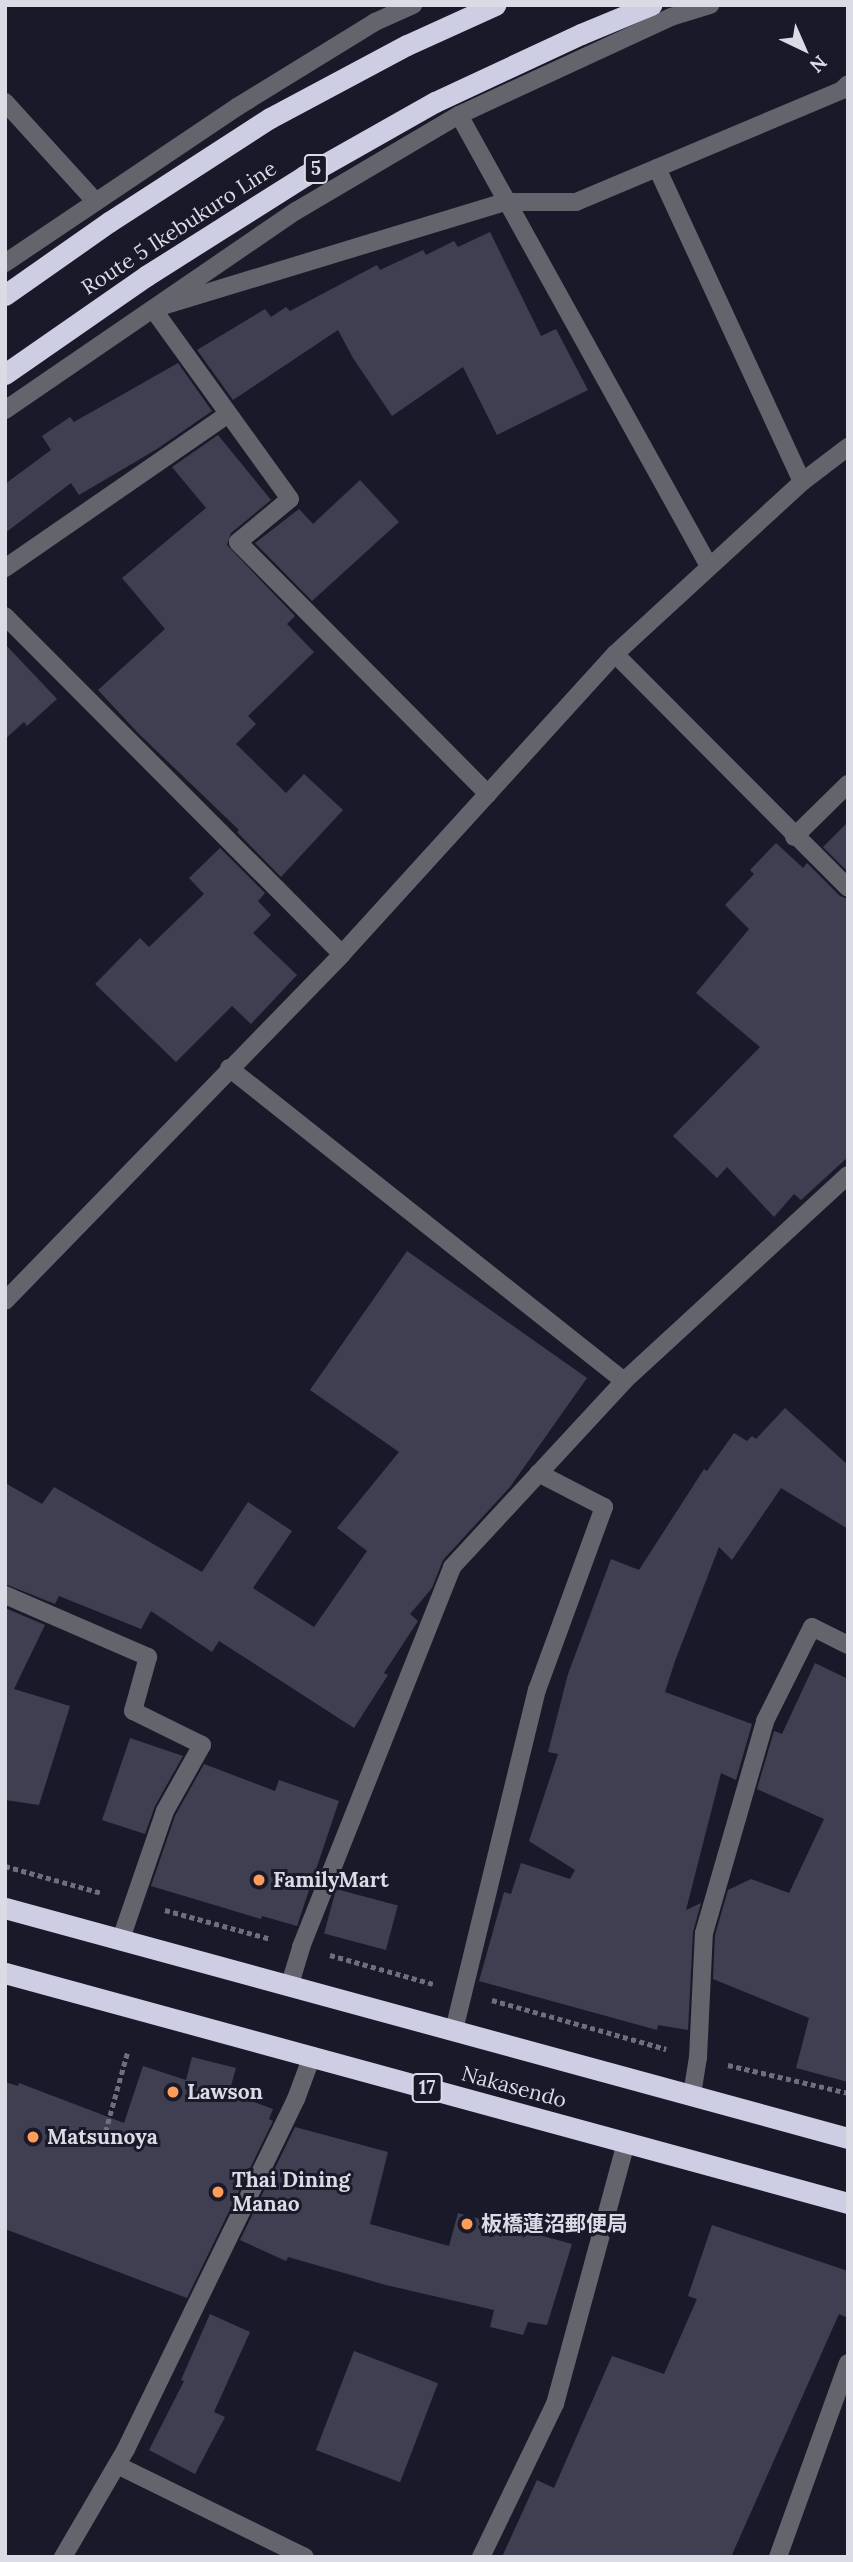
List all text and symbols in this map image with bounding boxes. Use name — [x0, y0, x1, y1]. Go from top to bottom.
north arrow — [769, 14, 839, 84]
text: N — [805, 50, 832, 78]
road number: 5 — [304, 154, 328, 184]
street label: Route 5 Ikebukuro Line — [77, 156, 281, 300]
place label: FamilyMart — [273, 1867, 389, 1893]
marker: FamilyMart — [251, 1872, 267, 1888]
street label: Nakasendo — [459, 2061, 569, 2113]
road number: 17 — [411, 2072, 443, 2104]
place label: Lawson — [187, 2079, 263, 2105]
marker: Lawson — [165, 2084, 181, 2100]
place label: Matsunoya — [47, 2124, 158, 2150]
marker: Matsunoya — [25, 2129, 41, 2145]
place label: Thai Dining Manao — [232, 2167, 350, 2217]
marker: Thai Dining Manao — [210, 2184, 226, 2200]
place label: 板橋蓮沼郵便局 — [481, 2211, 628, 2237]
marker: 板橋蓮沼郵便局 — [459, 2216, 475, 2232]

